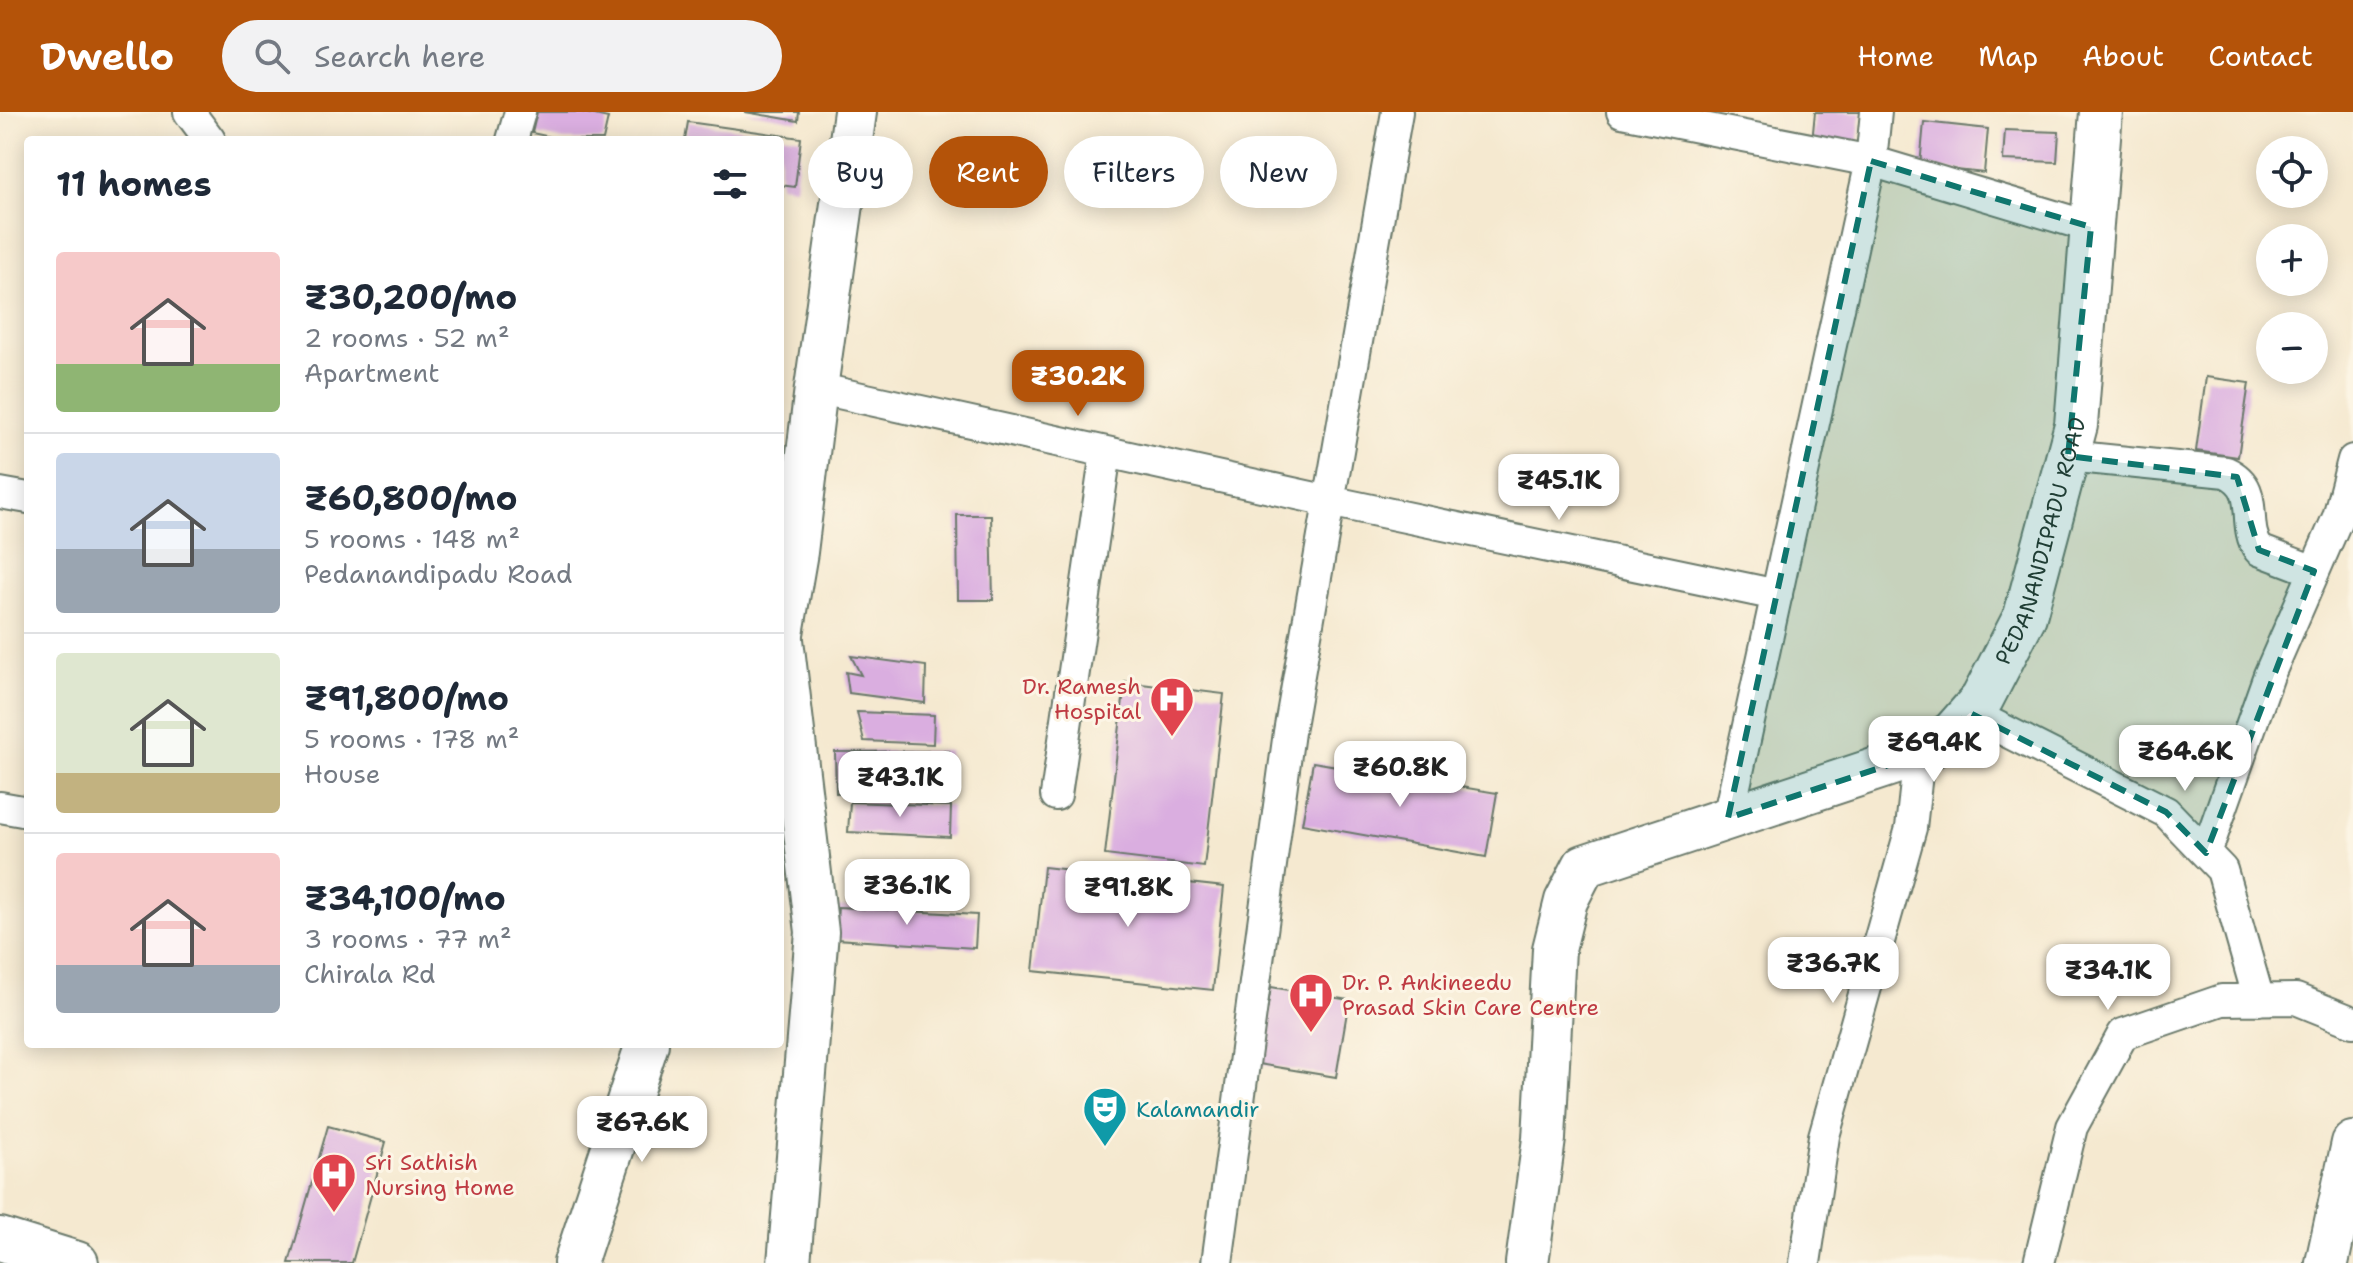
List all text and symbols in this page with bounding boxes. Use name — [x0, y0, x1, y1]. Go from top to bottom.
search box — [222, 20, 782, 92]
text: Dwello — [40, 31, 174, 82]
icon: search — [250, 34, 294, 78]
text: Search here — [314, 36, 486, 77]
text: Home — [1857, 37, 1934, 75]
text: Map — [1978, 37, 2038, 75]
text: About — [2082, 37, 2164, 75]
text: Contact — [2208, 37, 2313, 75]
chip: Buy — [808, 136, 913, 208]
chip: Rent — [929, 136, 1048, 208]
chip: Filters — [1064, 136, 1204, 208]
chip: New — [1220, 136, 1337, 208]
map controls — [2256, 136, 2328, 384]
button: locate — [2256, 136, 2328, 208]
text: 11 homes — [56, 161, 212, 207]
icon: filters — [708, 162, 752, 206]
button: + — [2256, 224, 2328, 296]
text: ₹30,200/mo — [304, 274, 517, 320]
icon: home — [120, 284, 216, 380]
button: − — [2256, 312, 2328, 384]
text: 2 rooms · 52 m² — [304, 320, 510, 355]
pin: ₹30.2K — [1013, 350, 1143, 418]
text: Apartment — [304, 355, 440, 390]
text: ₹30.2K — [1030, 358, 1126, 393]
street label: PEDANANDIPADU ROAD — [1988, 416, 2091, 670]
pin: ₹45.1K — [1494, 454, 1624, 522]
text: ₹45.1K — [1516, 462, 1602, 497]
text: ₹60,800/mo — [304, 475, 518, 521]
icon: home — [120, 485, 216, 581]
text: 5 rooms · 148 m² — [304, 521, 520, 556]
text: Pedanandipadu Road — [304, 556, 572, 591]
place label: Dr. Ramesh Hospital — [1022, 672, 1141, 726]
text: ₹91,800/mo — [304, 675, 509, 721]
hospital icon: Dr. Ramesh Hospital — [1148, 675, 1196, 738]
icon: home — [120, 685, 216, 781]
pin: ₹69.4K — [1869, 716, 1999, 784]
text: 5 rooms · 178 m² — [304, 721, 520, 756]
text: ₹69.4K — [1887, 724, 1981, 759]
pin: ₹64.6K — [2120, 725, 2250, 793]
text: ₹64.6K — [2137, 733, 2233, 768]
pin: ₹60.8K — [1335, 741, 1465, 809]
text: ₹60.8K — [1352, 749, 1448, 784]
pin: ₹43.1K — [835, 751, 965, 819]
text: House — [304, 756, 380, 791]
text: ₹43.1K — [856, 759, 944, 794]
pin: ₹36.1K — [842, 859, 972, 927]
pin: ₹91.8K — [1063, 861, 1193, 929]
text: ₹36.1K — [863, 867, 951, 902]
text: ₹91.8K — [1083, 869, 1173, 904]
text: ₹34,100/mo — [304, 875, 506, 921]
icon: home — [120, 885, 216, 981]
text: 3 rooms · 77 m² — [304, 921, 512, 956]
pin: ₹36.7K — [1768, 937, 1898, 1005]
pin: ₹34.1K — [2043, 944, 2173, 1012]
text: ₹36.7K — [1786, 945, 1880, 980]
text: ₹34.1K — [2064, 952, 2152, 987]
text: Chirala Rd — [304, 956, 436, 991]
place label: Dr. P. Ankineedu Prasad Skin Care Centre — [1342, 968, 1599, 1022]
hospital icon: Dr. P. Ankineedu Prasad Skin Care Centre — [1287, 971, 1335, 1034]
theatre icon: Kalamandir — [1081, 1085, 1129, 1148]
place label: Kalamandir — [1136, 1095, 1260, 1124]
pin: ₹67.6K — [577, 1096, 707, 1164]
text: ₹67.6K — [595, 1104, 689, 1139]
place label: Sri Sathish Nursing Home — [365, 1148, 515, 1202]
hospital icon: Sri Sathish Nursing Home — [310, 1151, 358, 1214]

